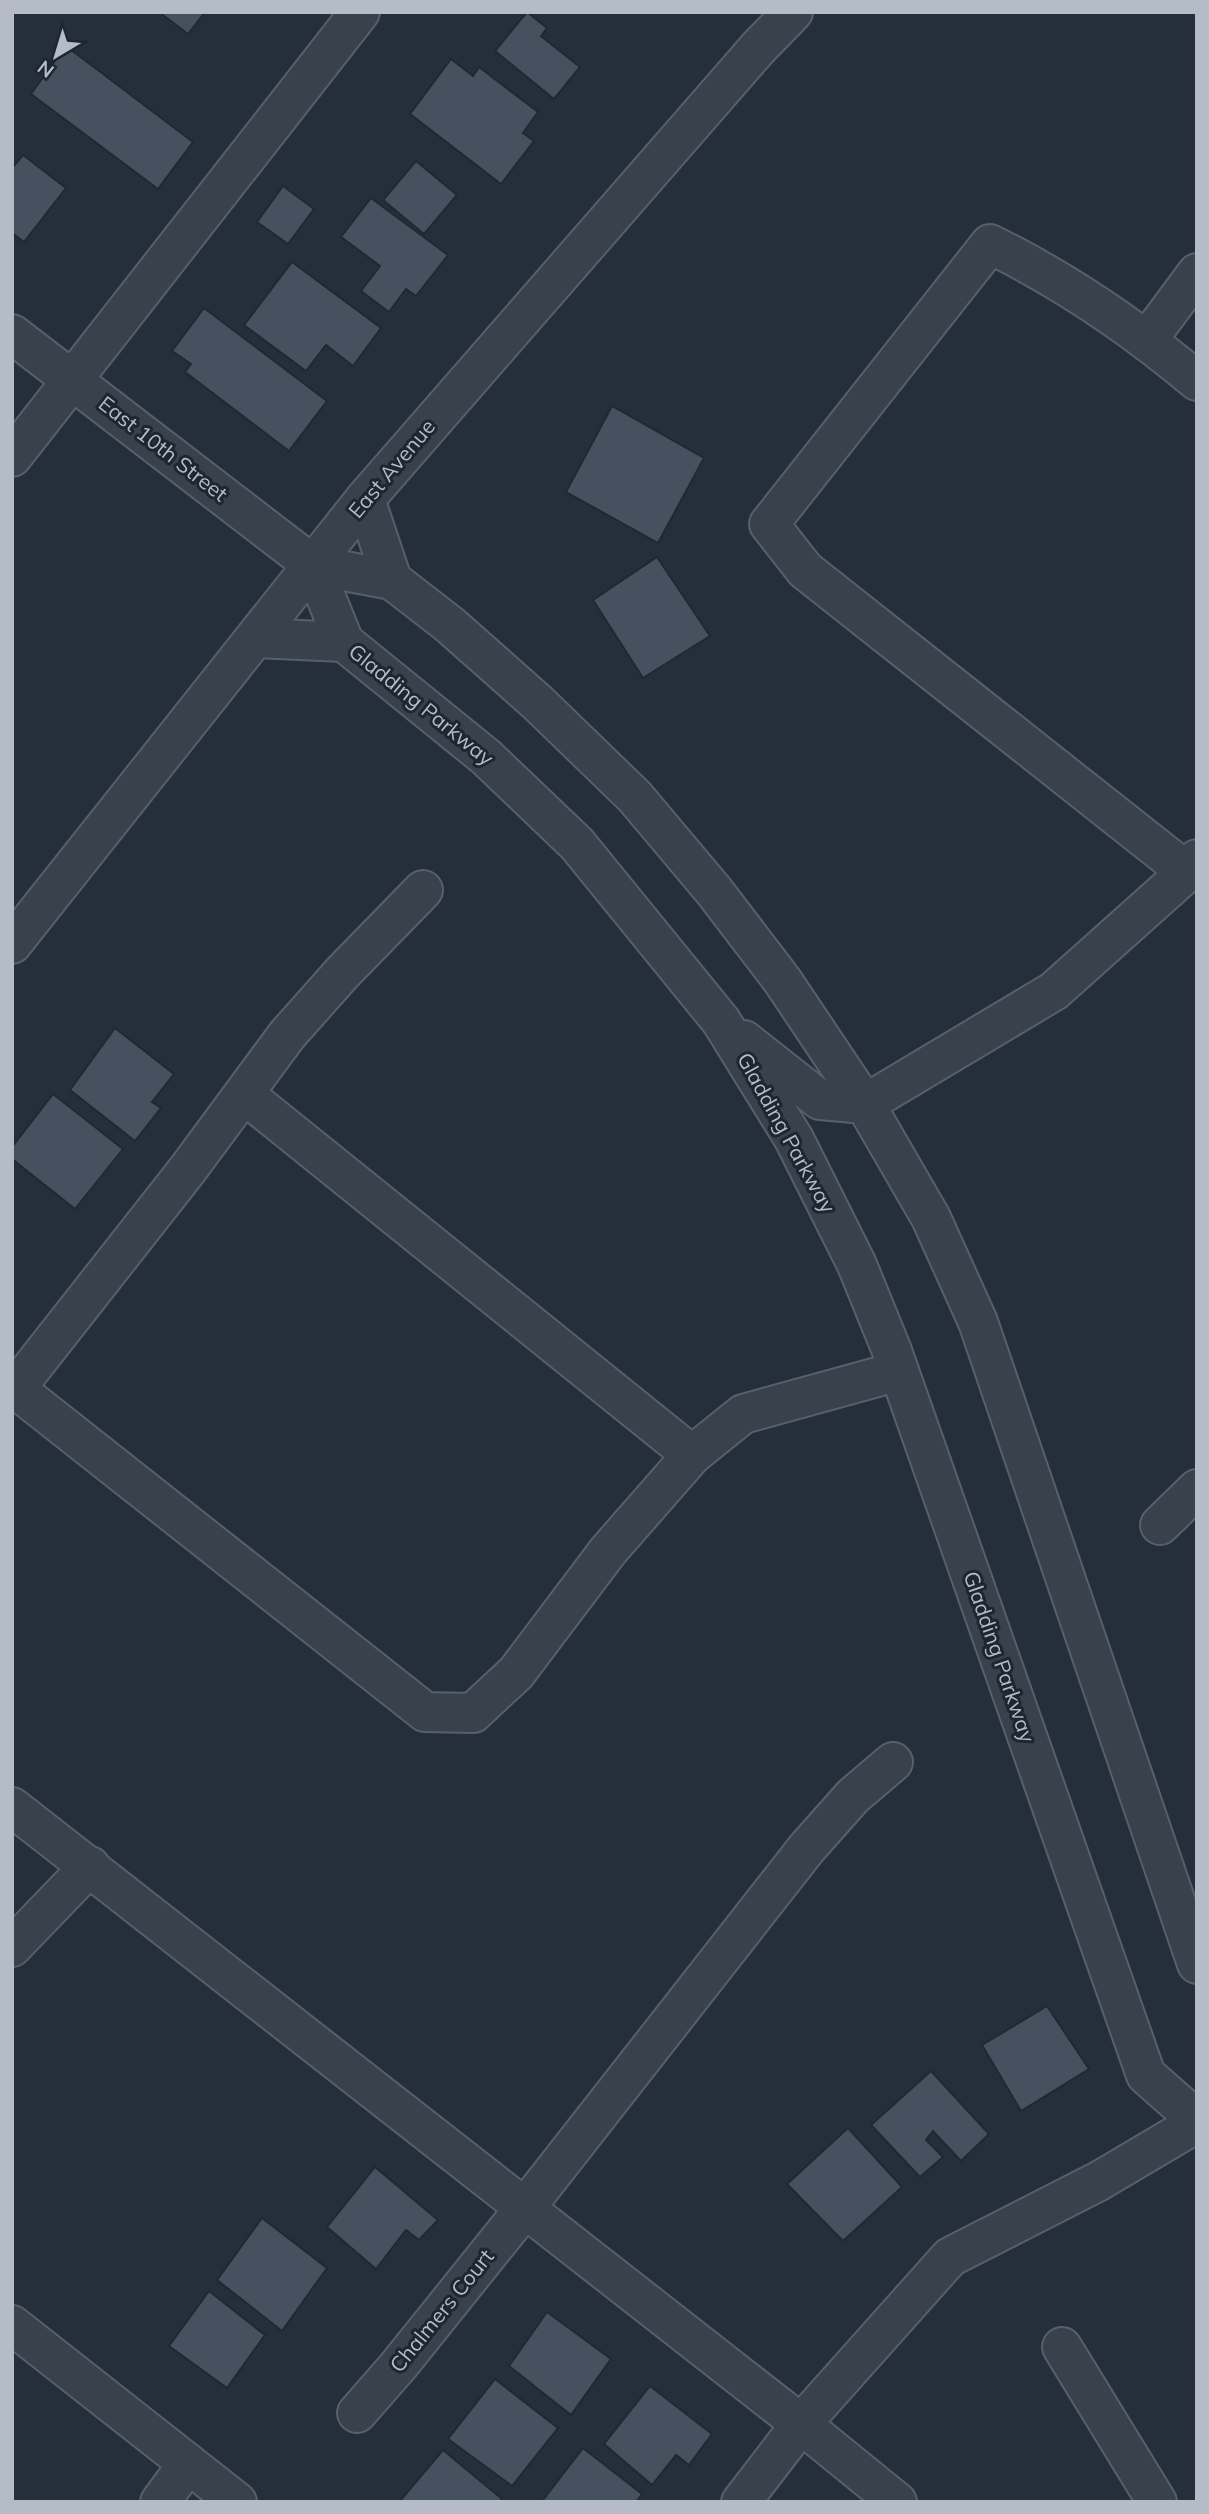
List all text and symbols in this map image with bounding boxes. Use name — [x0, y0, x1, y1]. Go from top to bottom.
north arrow — [21, 21, 91, 91]
text: N — [32, 56, 59, 83]
street label: East 10th Street — [94, 390, 233, 507]
street label: East Avenue — [342, 414, 440, 523]
street label: Gladding Parkway — [344, 638, 499, 771]
street label: Gladding Parkway — [732, 1048, 842, 1217]
street label: Gladding Parkway — [958, 1568, 1041, 1746]
street label: Chalmers Court — [384, 2244, 499, 2377]

